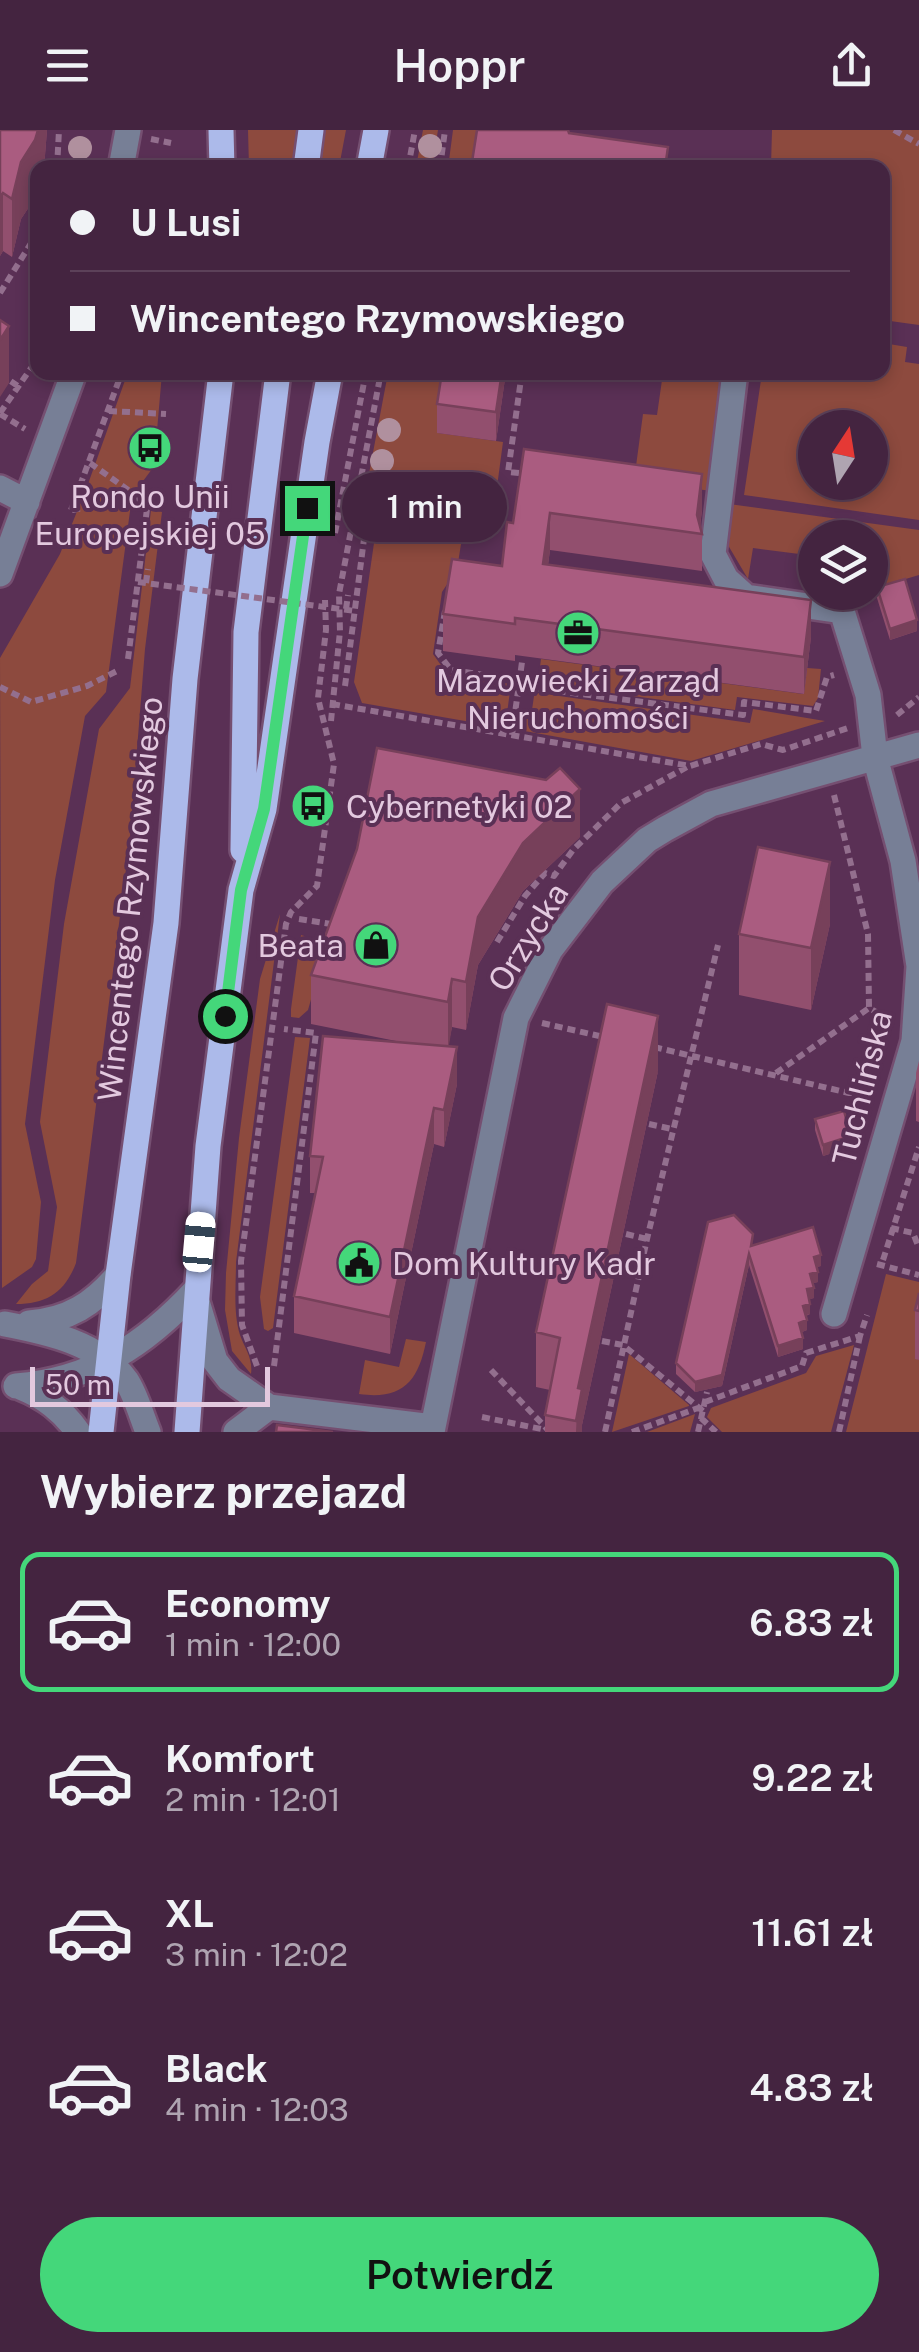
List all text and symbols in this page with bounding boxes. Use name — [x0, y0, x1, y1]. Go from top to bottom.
icon: menu — [40, 38, 95, 93]
icon: share — [824, 38, 879, 93]
text: Hoppr — [393, 39, 526, 92]
text: U Lusi — [130, 200, 241, 245]
text: Wincentego Rzymowskiego — [130, 296, 625, 341]
north arrow — [798, 410, 888, 500]
map controls — [798, 410, 888, 610]
bus stop icon: Rondo Unii Europejskiej 05 — [127, 425, 173, 471]
callout: 1 min — [342, 473, 507, 543]
place label: Rondo Unii Europejskiej 05 — [35, 478, 265, 552]
route end — [285, 486, 330, 531]
text: 1 min — [386, 488, 463, 525]
button: layers — [798, 520, 888, 610]
office icon: Mazowiecki Zarząd Nieruchomości — [555, 610, 601, 656]
place label: Mazowiecki Zarząd Nieruchomości — [436, 662, 720, 736]
street label: Wincentego Rzymowskiego — [90, 695, 170, 1103]
bus stop icon: Cybernetyki 02 — [290, 783, 336, 829]
place label: Cybernetyki 02 — [346, 788, 573, 825]
street label: Orzycka — [480, 876, 576, 998]
shop icon: Beata — [353, 922, 399, 968]
place label: Beata — [257, 927, 344, 964]
route start — [203, 994, 248, 1039]
street label: Tuchlińska — [825, 1006, 899, 1170]
car — [181, 1211, 217, 1273]
public building icon: Dom Kultury Kadr — [336, 1240, 382, 1286]
place label: Dom Kultury Kadr — [392, 1245, 656, 1282]
scale bar — [30, 1362, 270, 1406]
text: 50 m — [45, 1368, 111, 1401]
text: Wybierz przejazd — [40, 1465, 407, 1518]
icon: car — [45, 1577, 135, 1667]
text: Economy — [165, 1581, 331, 1626]
text: 6.83 zł — [749, 1600, 874, 1645]
text: 1 min · 12:00 — [165, 1626, 341, 1663]
icon: car — [45, 1732, 135, 1822]
text: Komfort — [165, 1736, 315, 1781]
text: 9.22 zł — [751, 1755, 874, 1800]
text: 2 min · 12:01 — [165, 1781, 341, 1818]
icon: car — [45, 1887, 135, 1977]
text: XL — [165, 1891, 214, 1936]
text: 11.61 zł — [751, 1910, 874, 1955]
text: 3 min · 12:02 — [165, 1936, 348, 1973]
icon: car — [45, 2042, 135, 2132]
text: Black — [165, 2046, 268, 2091]
text: 4.83 zł — [749, 2065, 874, 2110]
text: 4 min · 12:03 — [165, 2091, 349, 2128]
button: Potwierdź — [40, 2217, 879, 2332]

